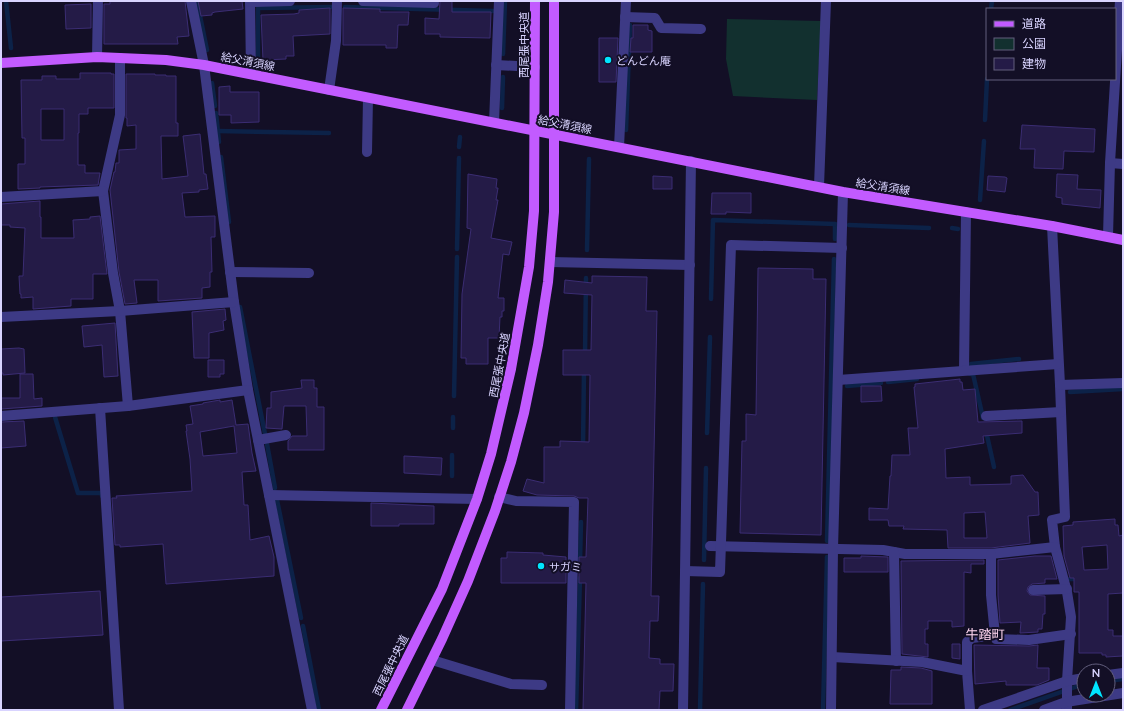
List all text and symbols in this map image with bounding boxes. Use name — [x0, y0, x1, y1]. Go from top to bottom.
legend — [986, 8, 1116, 80]
street label: 西尾張中央道 — [517, 12, 530, 78]
text: 道路 — [1022, 16, 1046, 31]
text: 公園 — [1022, 36, 1046, 51]
street label: 給父清須線 — [220, 49, 276, 73]
place label: どんどん庵 — [616, 54, 671, 67]
marker: どんどん庵 — [603, 55, 613, 65]
text: 建物 — [1022, 56, 1046, 71]
street label: 給父清須線 — [537, 112, 593, 136]
street label: 給父清須線 — [855, 175, 911, 197]
street label: 西尾張中央道 — [486, 331, 512, 399]
place label: サガミ — [549, 560, 582, 573]
marker: サガミ — [536, 561, 546, 571]
district label: 牛踏町 — [965, 626, 1005, 642]
street label: 西尾張中央道 — [370, 632, 410, 698]
north arrow — [1076, 663, 1116, 703]
text: N — [1092, 666, 1100, 679]

